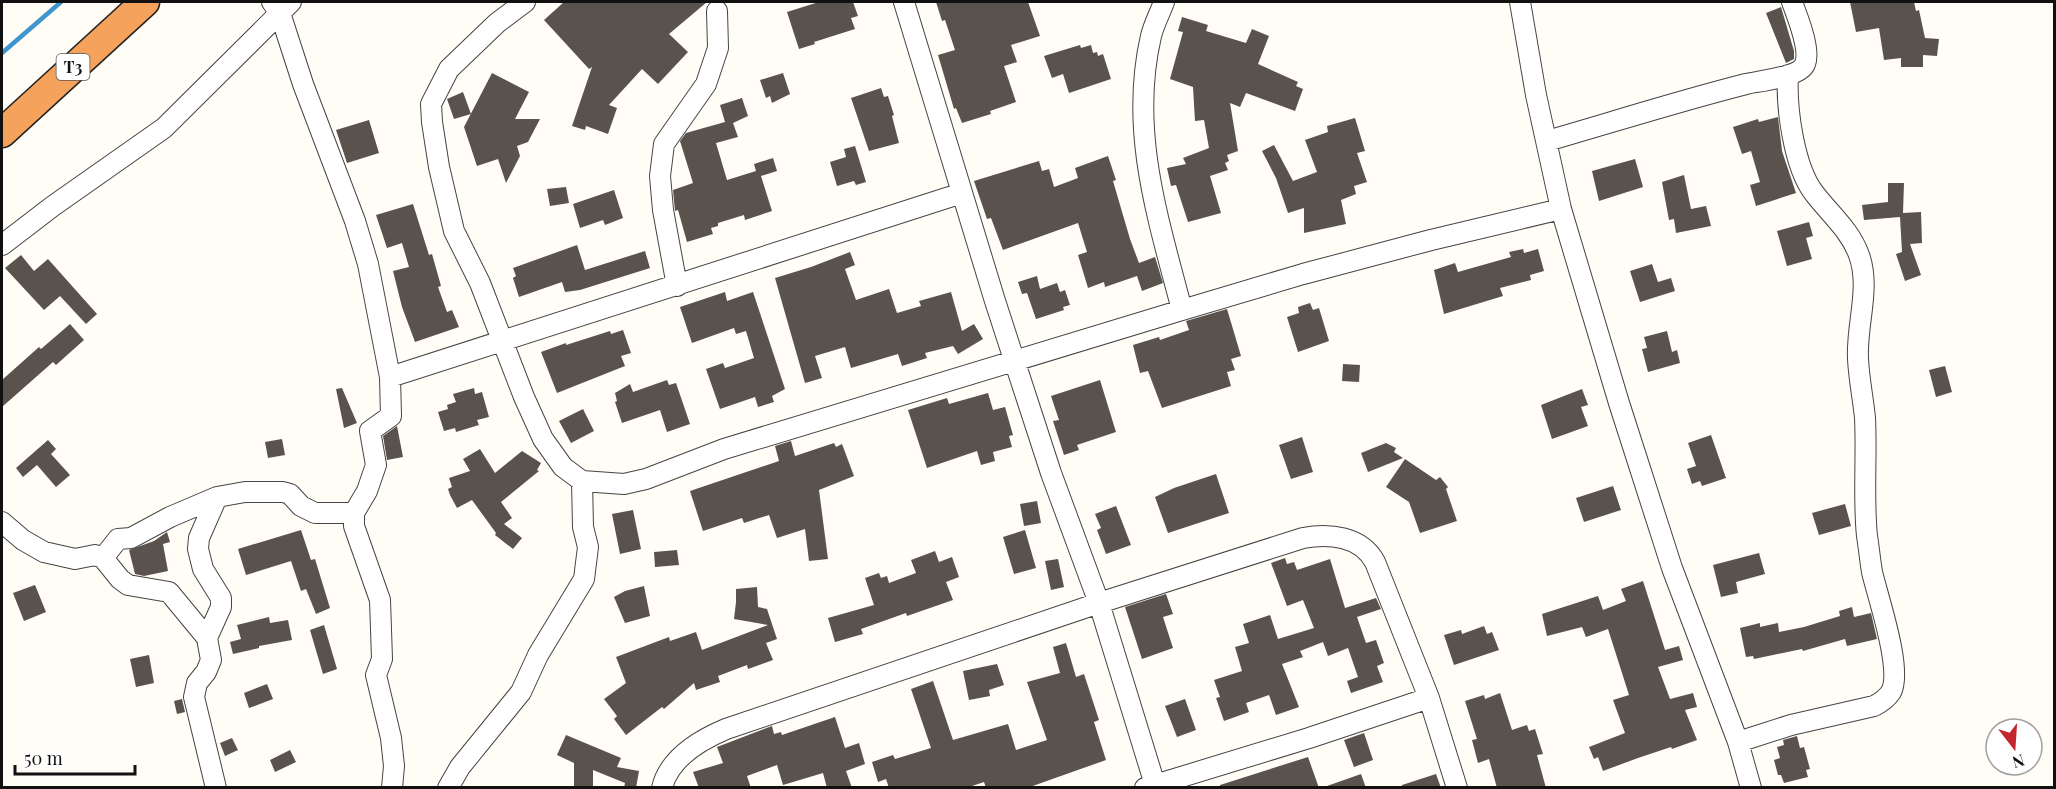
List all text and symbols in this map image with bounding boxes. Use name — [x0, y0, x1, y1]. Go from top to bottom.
road number: T3 — [56, 54, 90, 80]
north arrow — [1984, 717, 2044, 777]
scale bar — [15, 738, 135, 776]
text: 50 m — [24, 746, 63, 770]
text: N — [2010, 750, 2027, 774]

